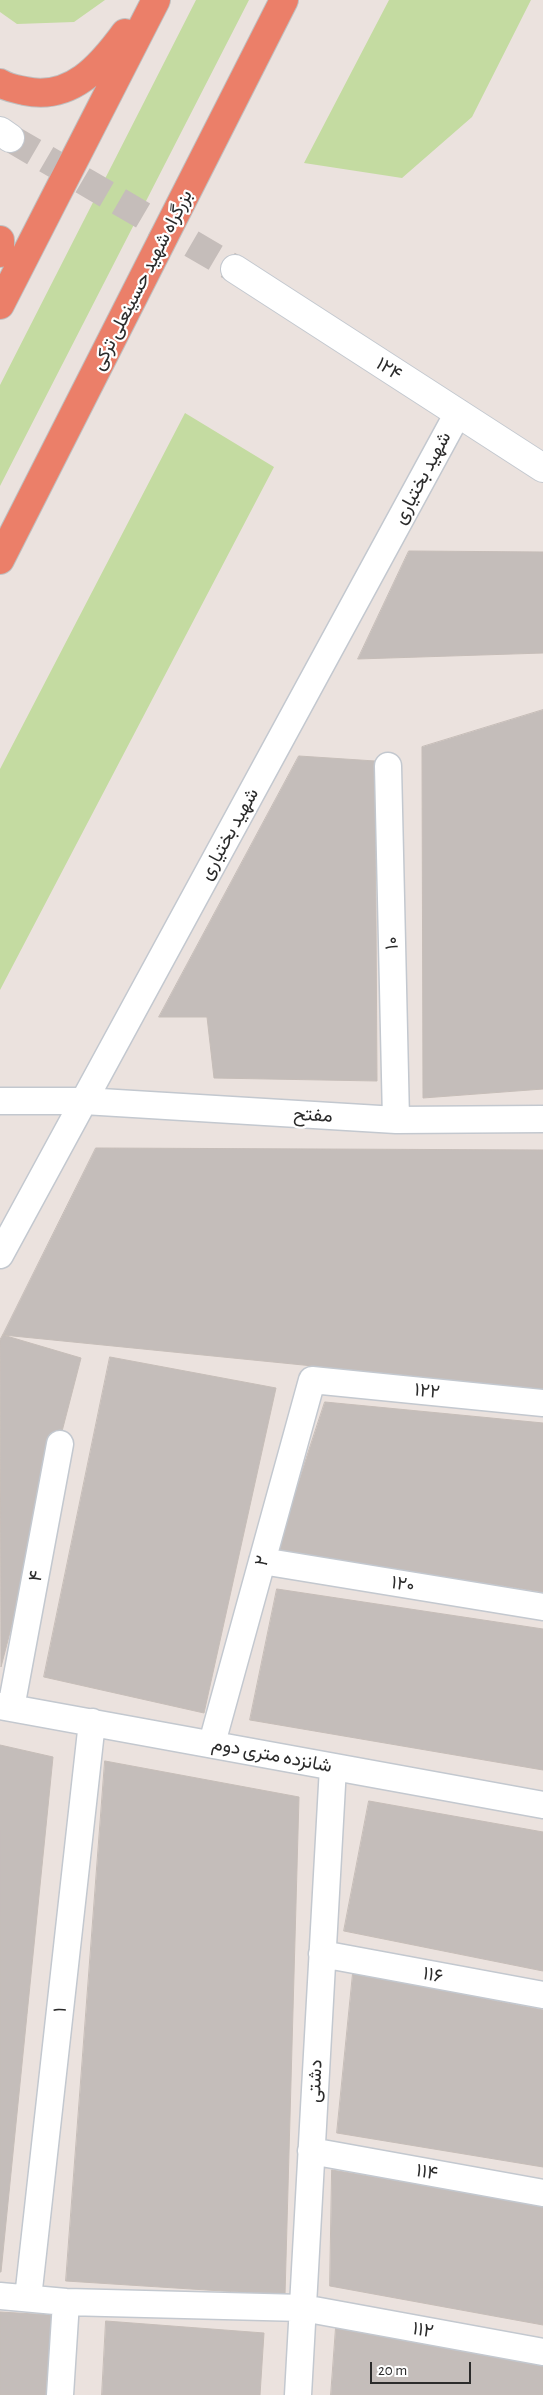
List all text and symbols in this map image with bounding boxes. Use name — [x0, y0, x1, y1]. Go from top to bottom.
street label: بزرگراه شهید حسینعلی ترکی — [87, 186, 197, 374]
street label: ۱۲۴ — [372, 352, 406, 386]
street label: شهید بختیاری — [388, 428, 456, 528]
street label: شهید بختیاری — [194, 784, 264, 884]
street label: ۱۰ — [380, 936, 404, 950]
street label: مفتح — [293, 1103, 333, 1127]
street label: ۱۲۲ — [413, 1378, 441, 1404]
street label: ۲ — [250, 1553, 274, 1569]
street label: ۴ — [24, 1568, 48, 1584]
street label: ۱۲۰ — [390, 1571, 416, 1597]
street label: شانزده متری دوم — [210, 1732, 334, 1778]
street label: ۱۱۶ — [421, 1962, 445, 1988]
street label: ۱ — [48, 2006, 72, 2014]
street label: دشتی — [302, 2059, 328, 2103]
street label: ۱۱۴ — [414, 2159, 440, 2185]
street label: ۱۱۲ — [411, 2317, 435, 2343]
scale bar — [373, 2352, 474, 2384]
text: 20 m — [378, 2363, 407, 2378]

